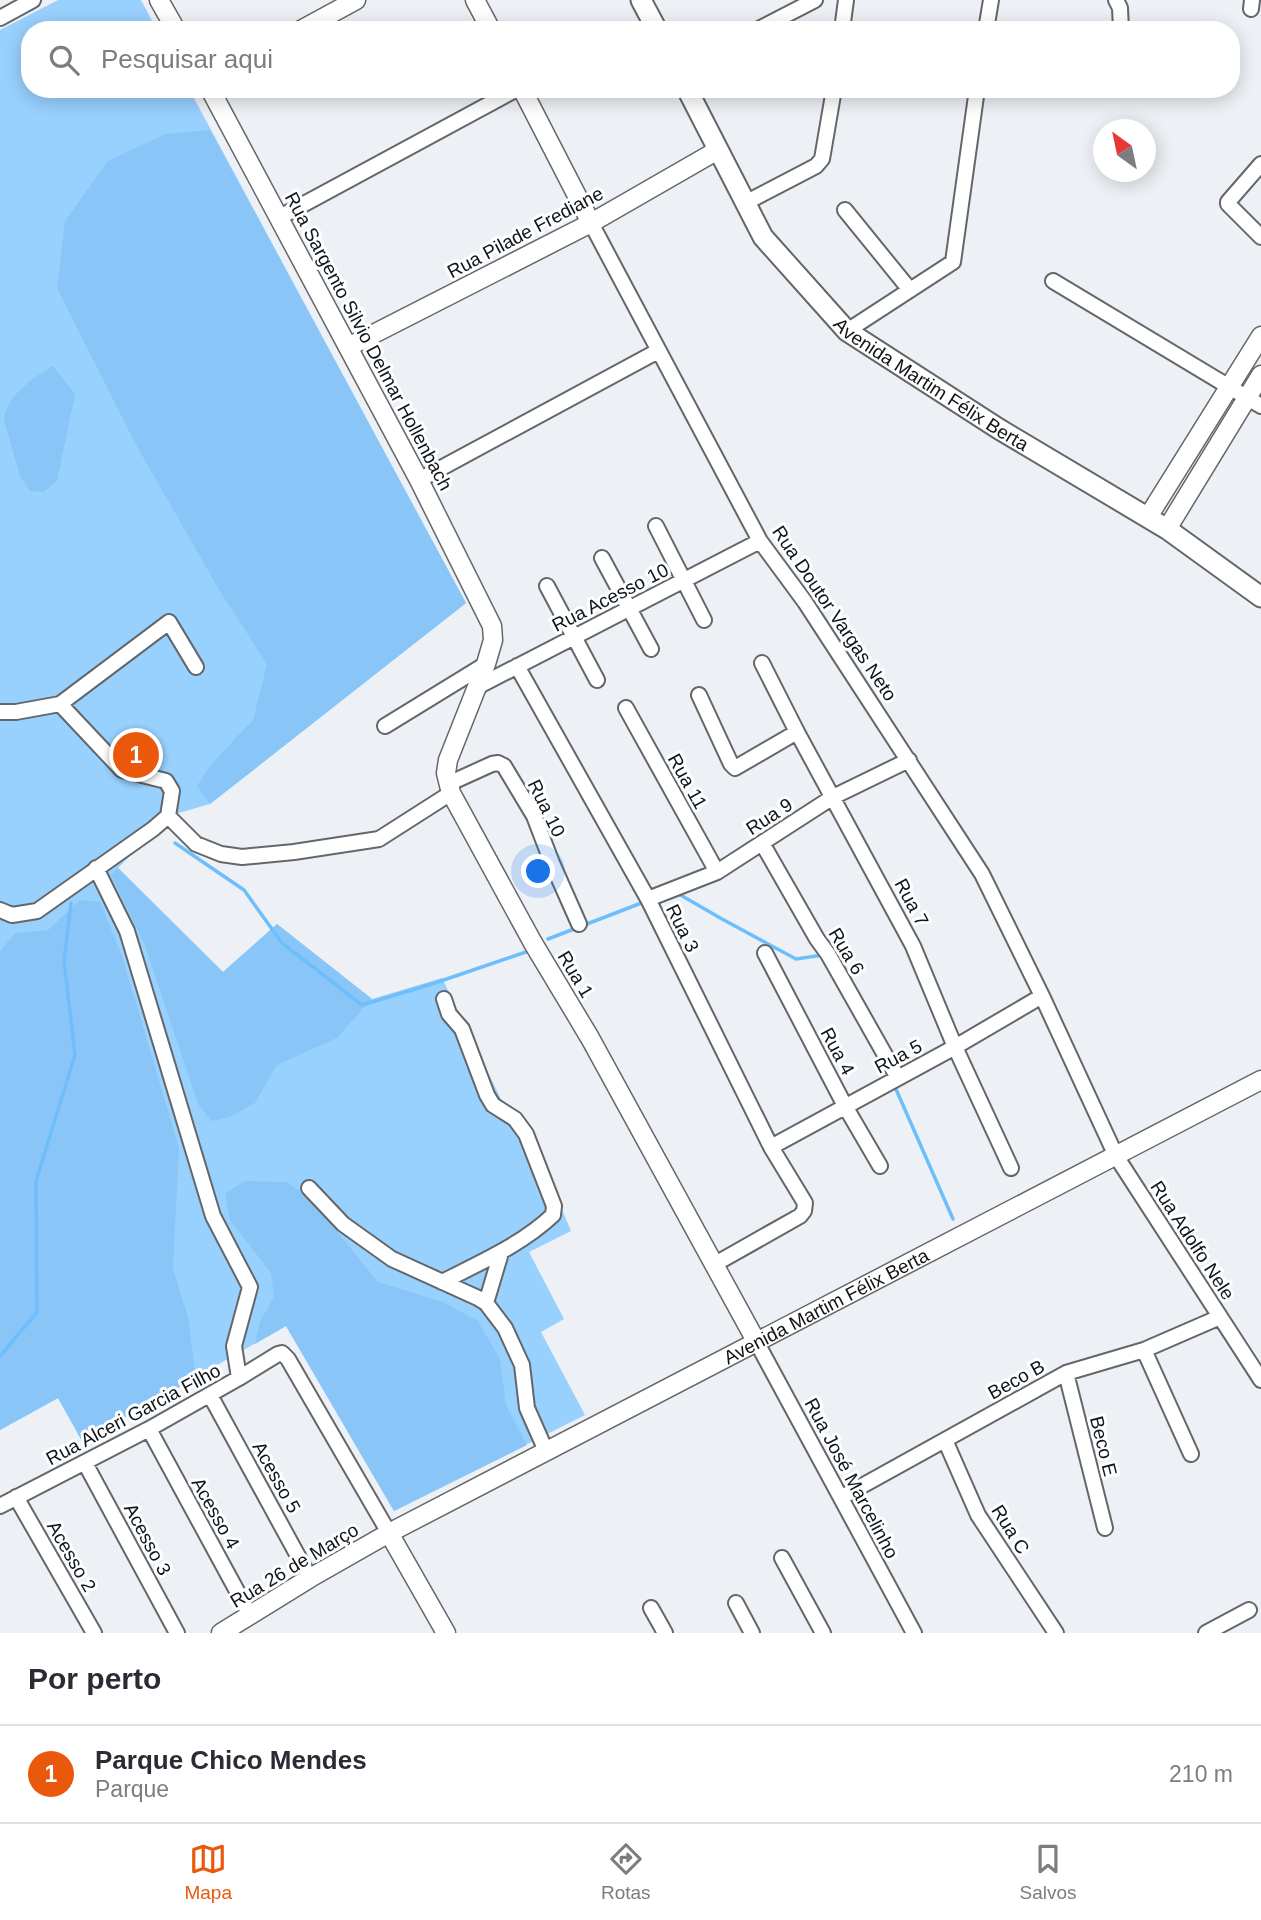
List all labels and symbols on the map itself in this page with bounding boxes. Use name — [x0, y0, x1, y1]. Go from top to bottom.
north arrow — [1093, 119, 1156, 182]
street label: Rua Pilade Frediane — [444, 183, 607, 282]
street label: Rua Sargento Silvio Delmar Hollenbach — [281, 189, 456, 494]
street label: Avenida Martim Félix Berta — [829, 314, 1033, 455]
street label: Rua Doutor Vargas Neto — [768, 522, 901, 705]
street label: Rua Acesso 10 — [549, 559, 672, 636]
pin: 1 — [113, 729, 159, 781]
street label: Rua 11 — [664, 750, 711, 813]
street label: Rua 10 — [524, 776, 569, 840]
street label: Rua 9 — [742, 794, 796, 839]
your location — [521, 854, 555, 888]
street label: Rua 7 — [890, 875, 933, 930]
street label: Rua 3 — [662, 901, 703, 956]
street label: Rua 6 — [825, 924, 869, 978]
street label: Rua 1 — [554, 947, 598, 1001]
street label: Rua 4 — [816, 1024, 859, 1079]
street label: Rua 5 — [871, 1035, 926, 1078]
street label: Rua Adolfo Nele — [1146, 1177, 1239, 1304]
street label: Avenida Martim Félix Berta — [720, 1244, 933, 1368]
street label: Beco B — [984, 1355, 1048, 1403]
street label: Rua Alceri Garcia Filho — [43, 1360, 224, 1469]
street label: Rua José Marcelinho — [800, 1395, 903, 1562]
street label: Beco E — [1086, 1414, 1121, 1478]
street label: Acesso 5 — [248, 1438, 305, 1517]
street label: Acesso 4 — [187, 1474, 244, 1553]
street label: Acesso 3 — [120, 1500, 175, 1579]
street label: Rua C — [987, 1501, 1034, 1558]
street label: Acesso 2 — [43, 1517, 100, 1595]
street label: Rua 26 de Março — [226, 1519, 362, 1612]

